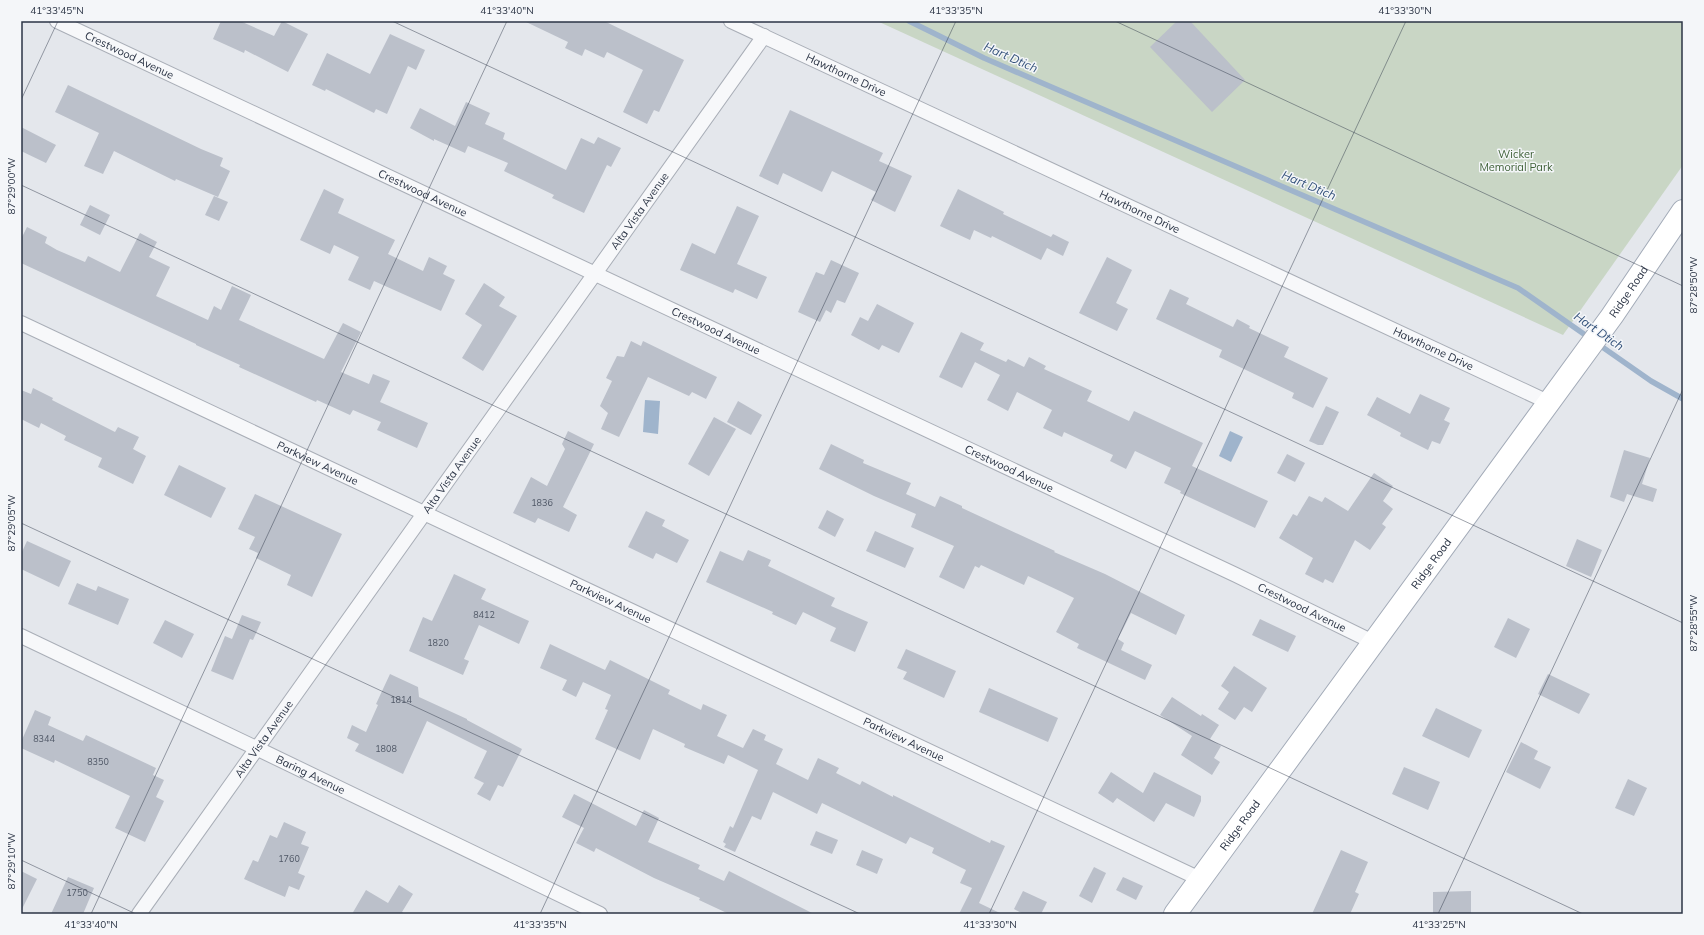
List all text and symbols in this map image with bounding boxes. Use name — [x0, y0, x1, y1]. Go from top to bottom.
text: 41°33'45"N — [30, 4, 84, 17]
text: 41°33'40"N — [480, 4, 534, 17]
text: 41°33'35"N — [929, 4, 983, 17]
text: 41°33'30"N — [1378, 4, 1432, 17]
street label: Crestwood Avenue — [83, 28, 176, 82]
water label: Hart Dtich — [982, 38, 1040, 76]
street label: Hawthorne Drive — [804, 50, 889, 99]
park label: Wicker Memorial Park — [1479, 147, 1553, 174]
text: 87°29'00"W — [5, 158, 18, 214]
street label: Crestwood Avenue — [376, 166, 469, 220]
water label: Hart Dtich — [1280, 167, 1338, 203]
street label: Alta Vista Avenue — [607, 170, 672, 252]
street label: Hawthorne Drive — [1097, 187, 1182, 236]
text: 87°28'50"W — [1687, 257, 1700, 313]
street label: Ridge Road — [1606, 263, 1651, 320]
street label: Crestwood Avenue — [669, 304, 763, 357]
water label: Hart Dtich — [1571, 308, 1627, 354]
street label: Hawthorne Drive — [1391, 324, 1476, 373]
street label: Alta Vista Avenue — [419, 434, 484, 516]
street label: Parkview Avenue — [275, 438, 361, 488]
street label: Crestwood Avenue — [962, 442, 1056, 495]
text: 87°29'05"W — [5, 495, 18, 551]
house number: 1836 — [531, 497, 553, 508]
street label: Ridge Road — [1408, 535, 1454, 592]
street label: Parkview Avenue — [568, 576, 654, 626]
street label: Crestwood Avenue — [1255, 580, 1348, 635]
text: 87°28'55"W — [1687, 595, 1700, 651]
house number: 8412 — [473, 609, 495, 620]
house number: 1820 — [427, 637, 449, 648]
house number: 1814 — [390, 694, 412, 705]
street label: Alta Vista Avenue — [231, 698, 296, 780]
street label: Parkview Avenue — [861, 714, 947, 764]
house number: 8344 — [33, 733, 55, 744]
house number: 1808 — [375, 743, 397, 754]
street label: Baring Avenue — [274, 752, 347, 797]
house number: 8350 — [87, 756, 109, 767]
street label: Ridge Road — [1217, 797, 1263, 853]
text: 87°29'10"W — [5, 833, 18, 889]
house number: 1760 — [278, 853, 300, 864]
house number: 1750 — [66, 887, 88, 898]
text: 41°33'40"N — [64, 918, 118, 931]
text: 41°33'35"N — [513, 918, 567, 931]
text: 41°33'30"N — [963, 918, 1017, 931]
text: 41°33'25"N — [1412, 918, 1466, 931]

